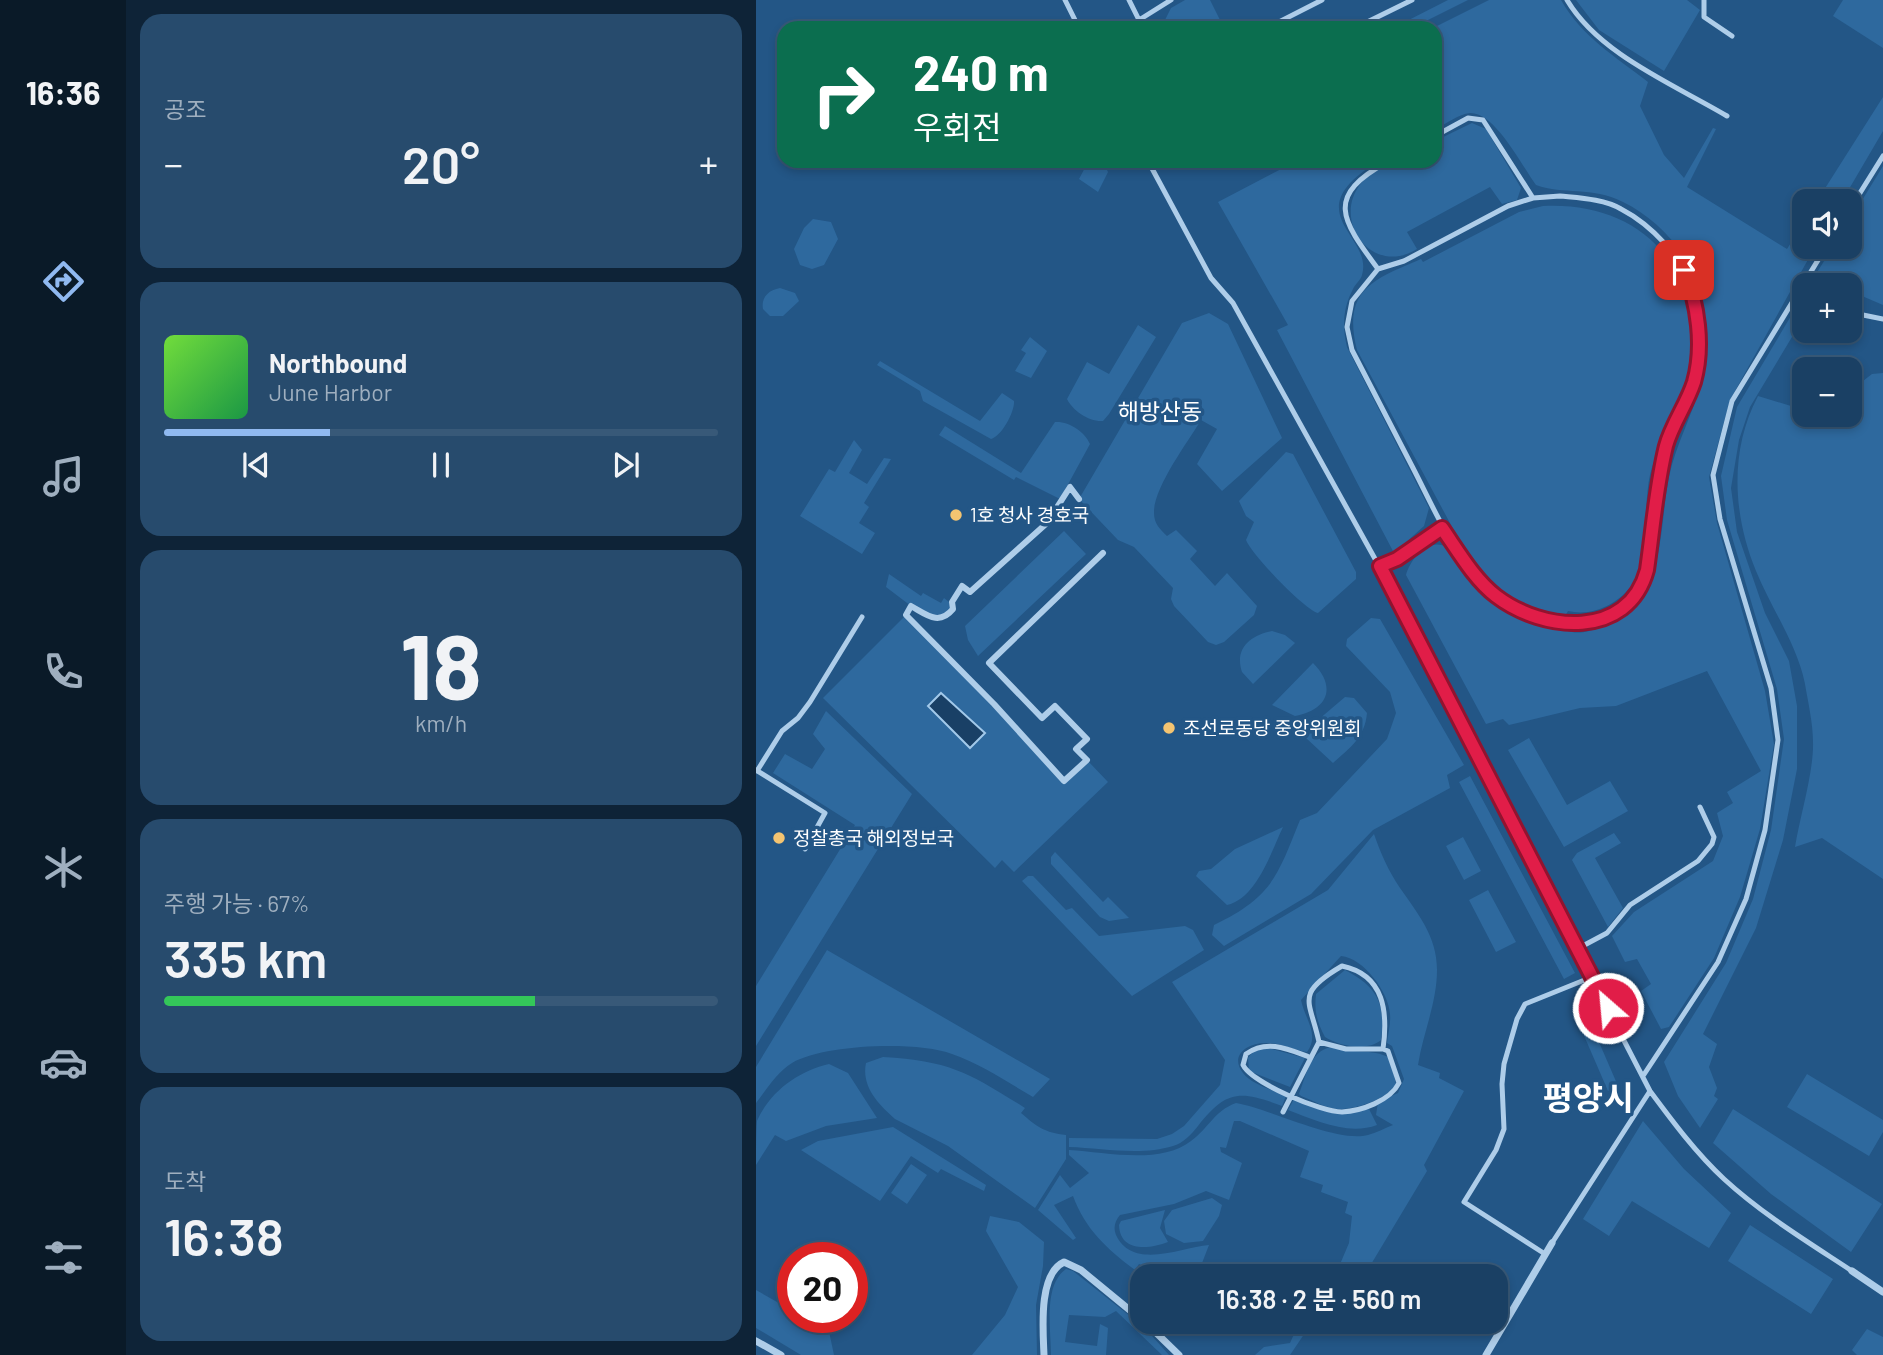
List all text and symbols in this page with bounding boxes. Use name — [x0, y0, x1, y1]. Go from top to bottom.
text: 240 m — [913, 42, 1049, 101]
icon: right — [798, 49, 889, 140]
text: 16:36 — [26, 73, 100, 111]
text: 공조 — [164, 95, 206, 123]
text: 우회전 — [913, 107, 1001, 145]
text: 20° — [402, 132, 480, 194]
text: − — [164, 140, 183, 186]
text: + — [699, 140, 718, 186]
map controls — [1792, 189, 1862, 427]
button: sound — [1792, 189, 1862, 259]
pin — [1654, 240, 1714, 300]
icon: arrive — [1665, 251, 1703, 289]
icon: directions — [39, 257, 88, 306]
button: + — [1792, 273, 1862, 343]
text: Northbound — [269, 347, 407, 378]
button: − — [1792, 357, 1862, 427]
text: June Harbor — [269, 378, 392, 406]
district label: 해방산동 — [1118, 397, 1202, 425]
icon: previous — [237, 446, 275, 484]
icon: pause — [422, 446, 460, 484]
icon: next — [607, 446, 645, 484]
icon: music — [39, 452, 88, 501]
place label: 1호 청사 경호국 — [970, 503, 1089, 526]
marker: 1호 청사 경호국 — [948, 507, 964, 523]
text: 18 — [400, 609, 482, 718]
icon: phone — [39, 647, 88, 696]
text: km/h — [415, 709, 467, 737]
place label: 조선로동당 중앙위원회 — [1183, 716, 1362, 739]
marker: 조선로동당 중앙위원회 — [1161, 720, 1177, 736]
place label: 정찰총국 해외정보국 — [793, 826, 954, 849]
marker: 정찰총국 해외정보국 — [771, 830, 787, 846]
icon: climate — [39, 843, 88, 892]
text: 주행 가능 · 67% — [164, 889, 310, 917]
text: 335 km — [164, 926, 327, 988]
position arrow — [1571, 971, 1645, 1045]
icon: car — [39, 1038, 88, 1087]
district label: 평양시 — [1542, 1077, 1634, 1117]
text: 도착 — [164, 1167, 206, 1195]
text: 16:38 — [164, 1204, 284, 1266]
icon: filters — [39, 1233, 88, 1282]
speed limit sign: 20 — [777, 1242, 868, 1333]
text: 16:38 · 2 분 · 560 m — [1217, 1283, 1421, 1314]

